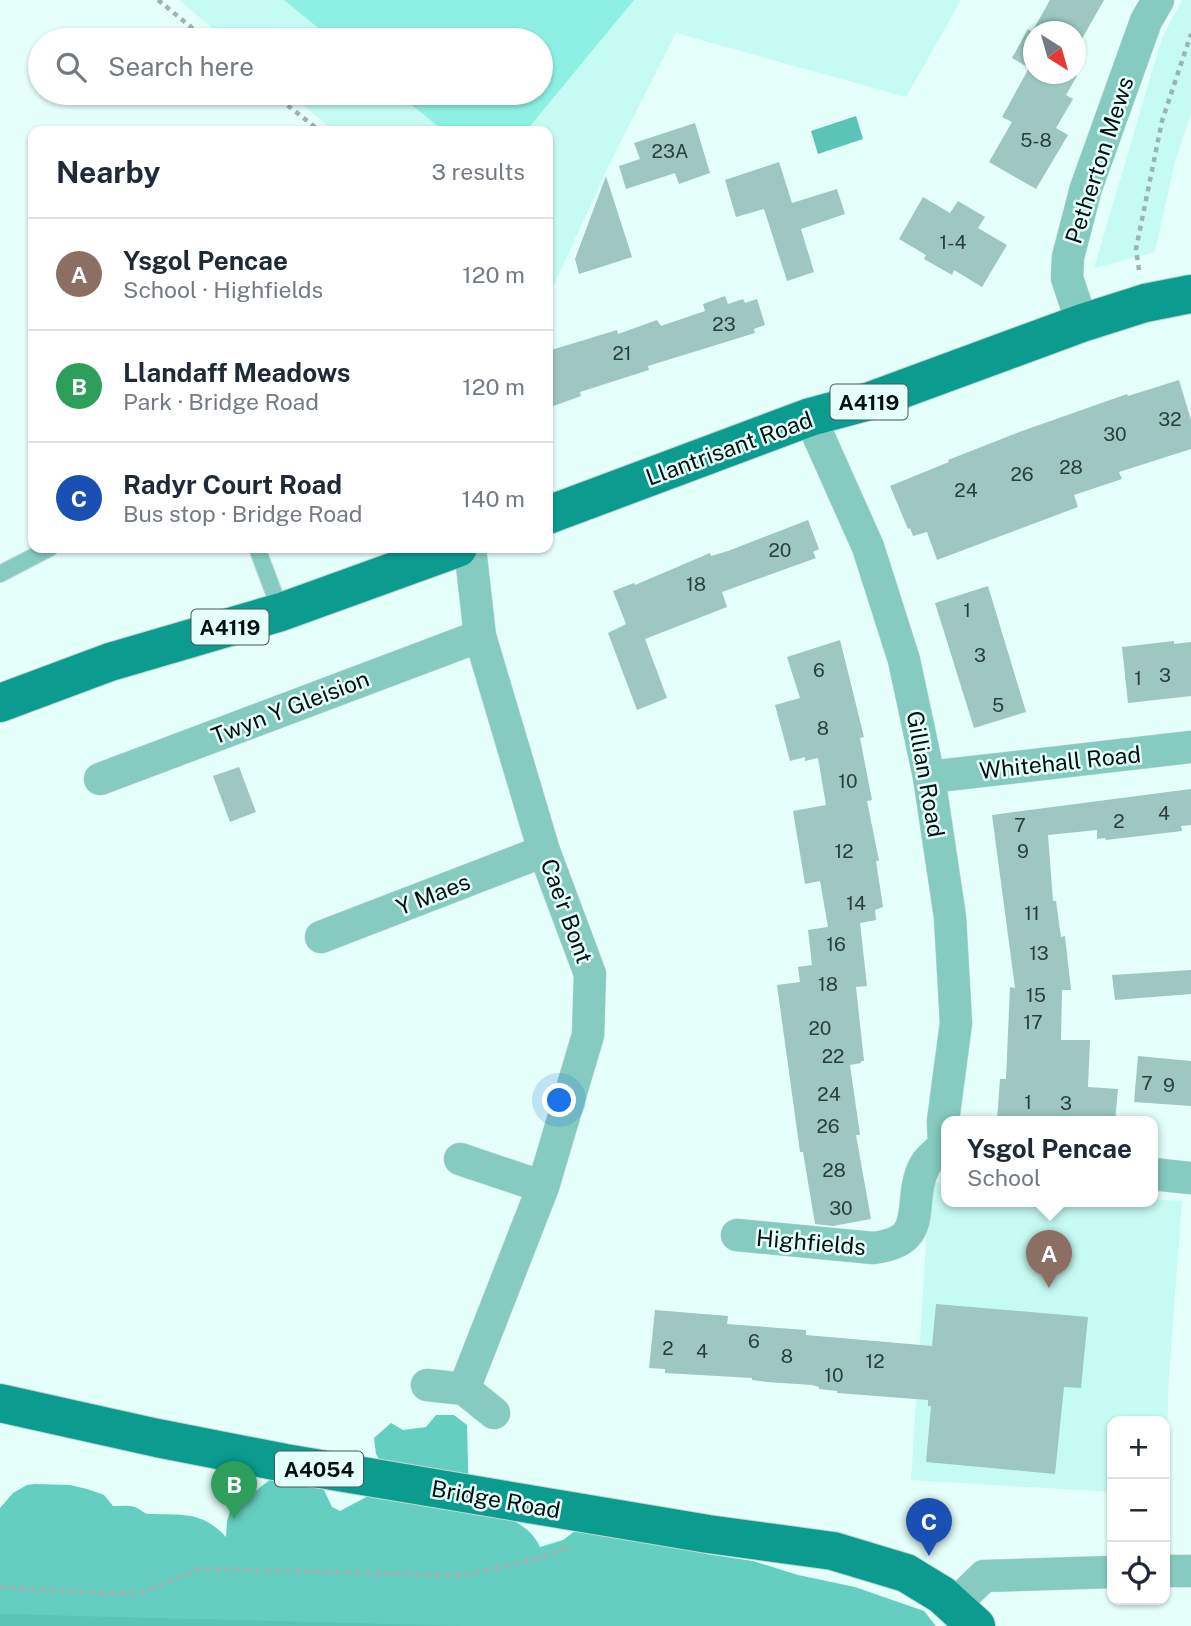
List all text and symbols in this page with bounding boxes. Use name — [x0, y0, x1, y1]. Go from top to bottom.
north arrow — [1023, 21, 1086, 84]
search box — [28, 28, 553, 105]
icon: search — [52, 48, 90, 86]
text: Search here — [108, 51, 254, 82]
street label: Petherton Mews — [1059, 73, 1139, 247]
house number: 5-8 — [1020, 129, 1052, 151]
house number: 23A — [652, 140, 688, 162]
text: Nearby — [56, 154, 160, 190]
text: 3 results — [431, 158, 525, 185]
house number: 1-4 — [940, 231, 966, 253]
text: Ysgol Pencae — [123, 245, 288, 276]
text: A — [71, 261, 87, 288]
text: 120 m — [462, 261, 525, 288]
text: School · Highfields — [123, 276, 323, 303]
house number: 23 — [712, 313, 736, 335]
house number: 21 — [612, 342, 632, 364]
text: Llandaff Meadows — [123, 357, 351, 388]
text: B — [71, 373, 87, 400]
text: 120 m — [462, 373, 525, 400]
road number: A4119 — [830, 384, 908, 420]
text: Park · Bridge Road — [123, 388, 319, 415]
street label: Llantrisant Road — [642, 405, 816, 491]
house number: 32 — [1158, 408, 1182, 430]
house number: 30 — [1103, 423, 1127, 445]
house number: 28 — [1059, 456, 1083, 478]
house number: 26 — [1010, 463, 1034, 485]
text: Radyr Court Road — [123, 469, 342, 500]
house number: 24 — [954, 479, 978, 501]
text: C — [71, 485, 87, 512]
text: 140 m — [462, 485, 525, 512]
text: Bus stop · Bridge Road — [123, 500, 362, 527]
house number: 20 — [769, 539, 791, 561]
house number: 18 — [686, 573, 706, 595]
house number: 1 — [963, 599, 971, 621]
road number: A4119 — [191, 610, 268, 644]
house number: 3 — [974, 644, 986, 666]
house number: 6 — [813, 659, 825, 681]
street label: Twyn Y Gleision — [207, 664, 373, 750]
house number: 3 — [1159, 664, 1171, 686]
house number: 1 — [1134, 667, 1142, 689]
house number: 5 — [992, 694, 1004, 716]
street label: Gillian Road — [902, 709, 950, 839]
house number: 8 — [817, 717, 829, 739]
street label: Whitehall Road — [978, 740, 1142, 784]
house number: 10 — [838, 770, 858, 792]
house number: 4 — [1158, 802, 1170, 824]
house number: 2 — [1113, 810, 1125, 832]
house number: 7 — [1014, 814, 1026, 836]
house number: 12 — [834, 840, 854, 862]
house number: 9 — [1017, 840, 1029, 862]
street label: Cae'r Bont — [536, 855, 598, 967]
street label: Y Maes — [392, 868, 474, 920]
house number: 14 — [846, 892, 866, 914]
house number: 11 — [1024, 902, 1040, 924]
house number: 16 — [826, 933, 846, 955]
house number: 13 — [1029, 942, 1049, 964]
house number: 18 — [818, 973, 838, 995]
house number: 15 — [1026, 984, 1046, 1006]
house number: 17 — [1023, 1011, 1043, 1033]
house number: 20 — [809, 1017, 831, 1039]
house number: 22 — [822, 1045, 844, 1067]
house number: 7 — [1141, 1072, 1153, 1094]
house number: 9 — [1163, 1074, 1175, 1096]
your location — [542, 1083, 576, 1117]
house number: 24 — [817, 1083, 841, 1105]
house number: 1 — [1024, 1091, 1032, 1113]
house number: 3 — [1060, 1092, 1072, 1114]
house number: 26 — [816, 1115, 840, 1137]
popup — [941, 1116, 1158, 1207]
text: Ysgol Pencae — [967, 1133, 1132, 1164]
house number: 28 — [822, 1159, 846, 1181]
text: School — [967, 1164, 1041, 1191]
house number: 30 — [829, 1197, 853, 1219]
street label: Highfields — [755, 1224, 867, 1260]
pin: A — [1026, 1230, 1072, 1288]
house number: 6 — [748, 1330, 760, 1352]
house number: 2 — [662, 1337, 674, 1359]
house number: 4 — [696, 1340, 708, 1362]
house number: 8 — [781, 1345, 793, 1367]
house number: 12 — [865, 1350, 885, 1372]
house number: 10 — [824, 1364, 844, 1386]
map controls — [1107, 1416, 1170, 1605]
button: + — [1107, 1416, 1170, 1479]
road number: A4054 — [275, 1452, 363, 1486]
pin: B — [211, 1461, 257, 1519]
street label: Bridge Road — [429, 1474, 563, 1524]
button: − — [1107, 1479, 1170, 1542]
pin: C — [906, 1498, 952, 1556]
button: locate — [1107, 1542, 1170, 1605]

